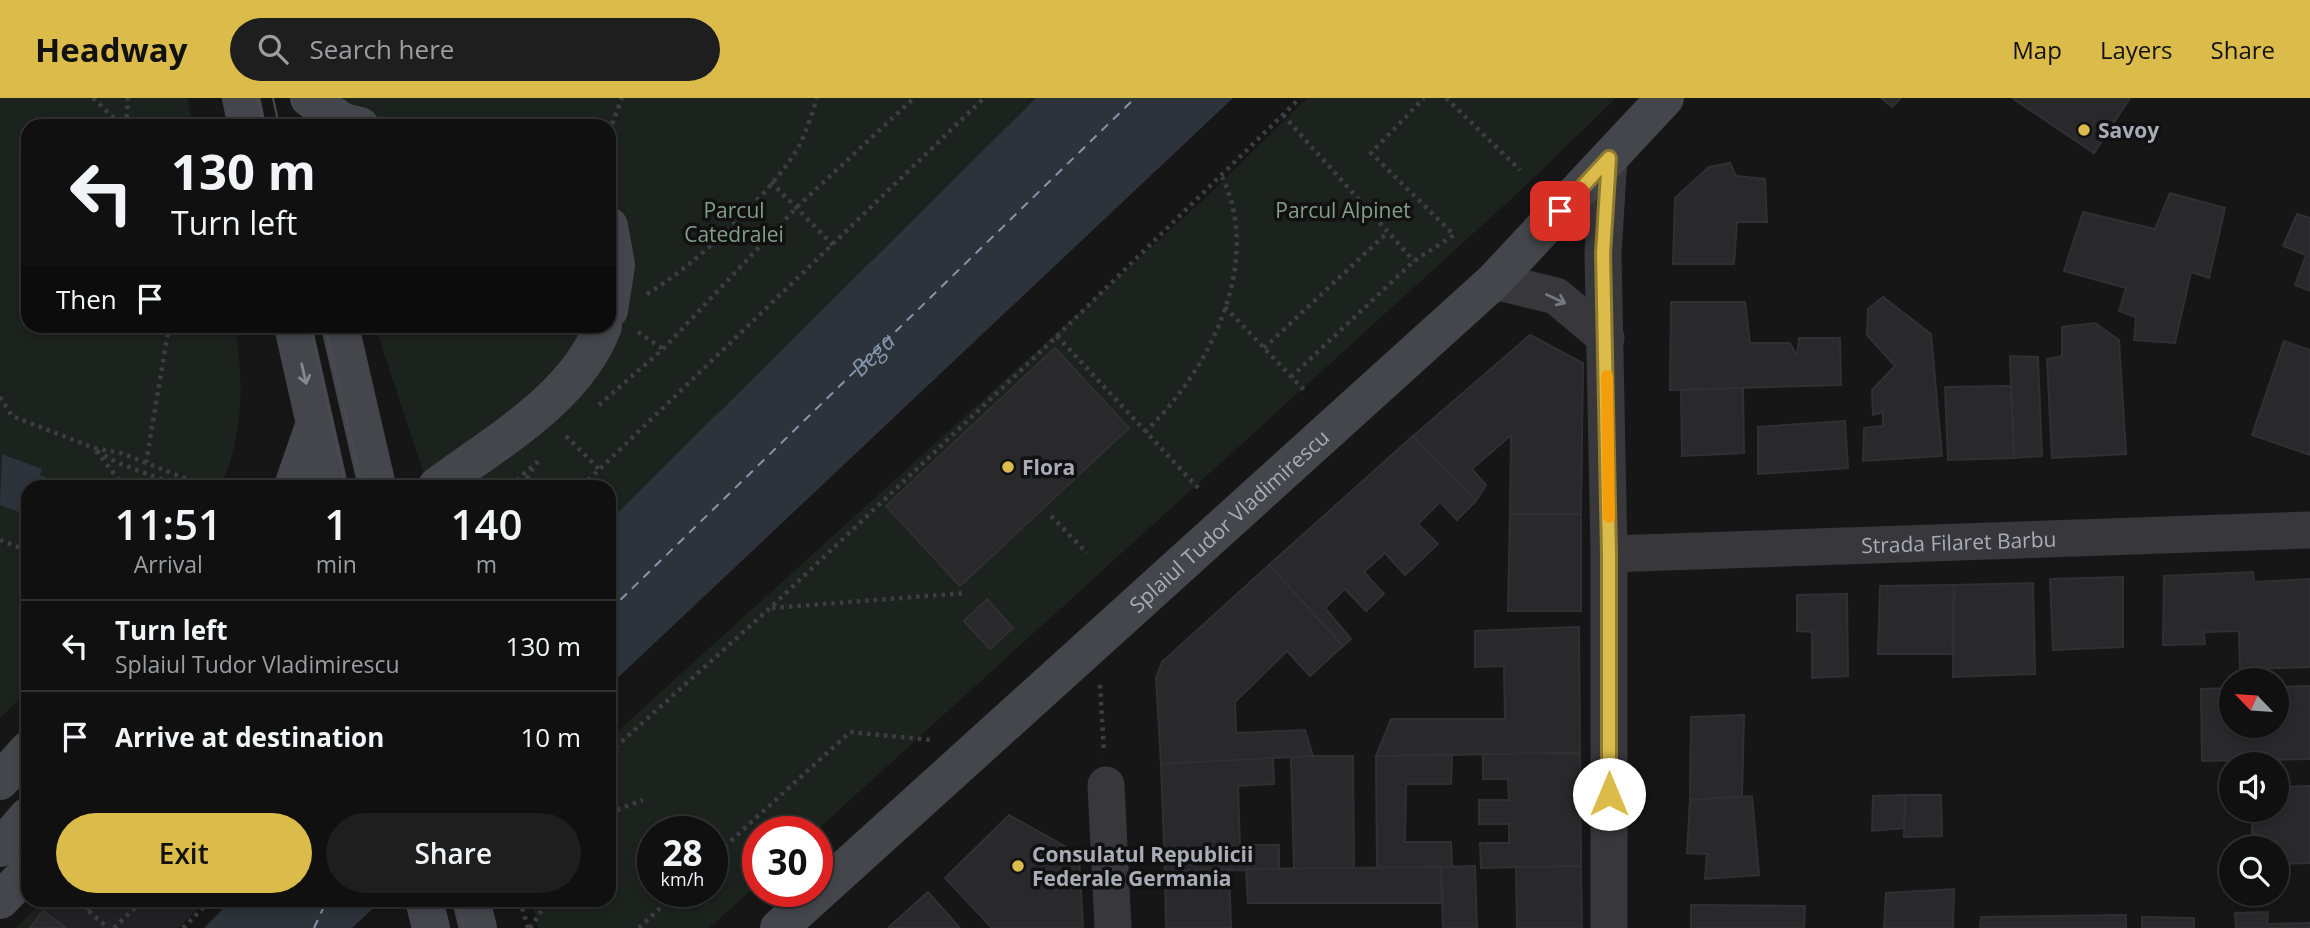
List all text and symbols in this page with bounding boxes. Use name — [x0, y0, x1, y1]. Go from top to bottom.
search box — [230, 18, 720, 81]
text: Headway — [35, 27, 188, 72]
icon: search — [254, 30, 292, 68]
text: Search here — [310, 31, 454, 67]
text: Map — [2012, 33, 2062, 66]
text: Layers — [2100, 33, 2173, 66]
text: Share — [2211, 33, 2275, 66]
place label: Savoy — [2098, 116, 2159, 144]
marker: Savoy — [2076, 122, 2092, 138]
text: 130 m — [171, 138, 316, 204]
icon: left — [56, 147, 147, 238]
pin — [1530, 181, 1590, 241]
icon: arrive — [1541, 192, 1579, 230]
park label: Parcul Catedralei — [684, 196, 784, 248]
park label: Parcul Alpinet — [1275, 196, 1411, 224]
text: Turn left — [171, 201, 297, 244]
icon: arrive — [131, 280, 169, 318]
text: Then — [56, 281, 117, 317]
one-way arrow — [1545, 293, 1566, 306]
water label: Bega — [843, 325, 902, 383]
one-way arrow — [298, 362, 311, 385]
street label: Splaiul Tudor Vladimirescu — [1123, 423, 1335, 618]
place label: Flora — [1022, 453, 1075, 481]
marker: Flora — [1000, 459, 1016, 475]
text: 11:51 — [115, 495, 222, 552]
text: 1 — [324, 495, 348, 552]
text: 140 — [450, 495, 522, 552]
street label: Strada Filaret Barbu — [1861, 525, 2057, 559]
text: Arrival — [134, 548, 203, 580]
text: min — [316, 548, 357, 580]
text: m — [476, 548, 497, 580]
text: Turn left — [115, 612, 227, 648]
icon: left — [56, 627, 94, 665]
text: 130 m — [506, 628, 581, 664]
text: Splaiul Tudor Vladimirescu — [115, 648, 400, 680]
north arrow — [2219, 668, 2289, 738]
map controls — [2219, 668, 2289, 906]
icon: arrive — [56, 718, 94, 756]
text: Arrive at destination — [115, 719, 384, 755]
text: 10 m — [520, 719, 581, 755]
button: sound — [2219, 752, 2289, 822]
position arrow — [1572, 757, 1646, 831]
button: Exit — [56, 813, 312, 893]
button: Share — [326, 813, 581, 893]
speed limit sign: 30 — [742, 816, 833, 907]
text: 28 — [662, 829, 703, 876]
button: search — [2219, 836, 2289, 906]
place label: Consulatul Republicii Federale Germania — [1032, 840, 1253, 892]
marker: Consulatul Republicii Federale Germania — [1010, 858, 1026, 874]
text: km/h — [661, 867, 704, 891]

